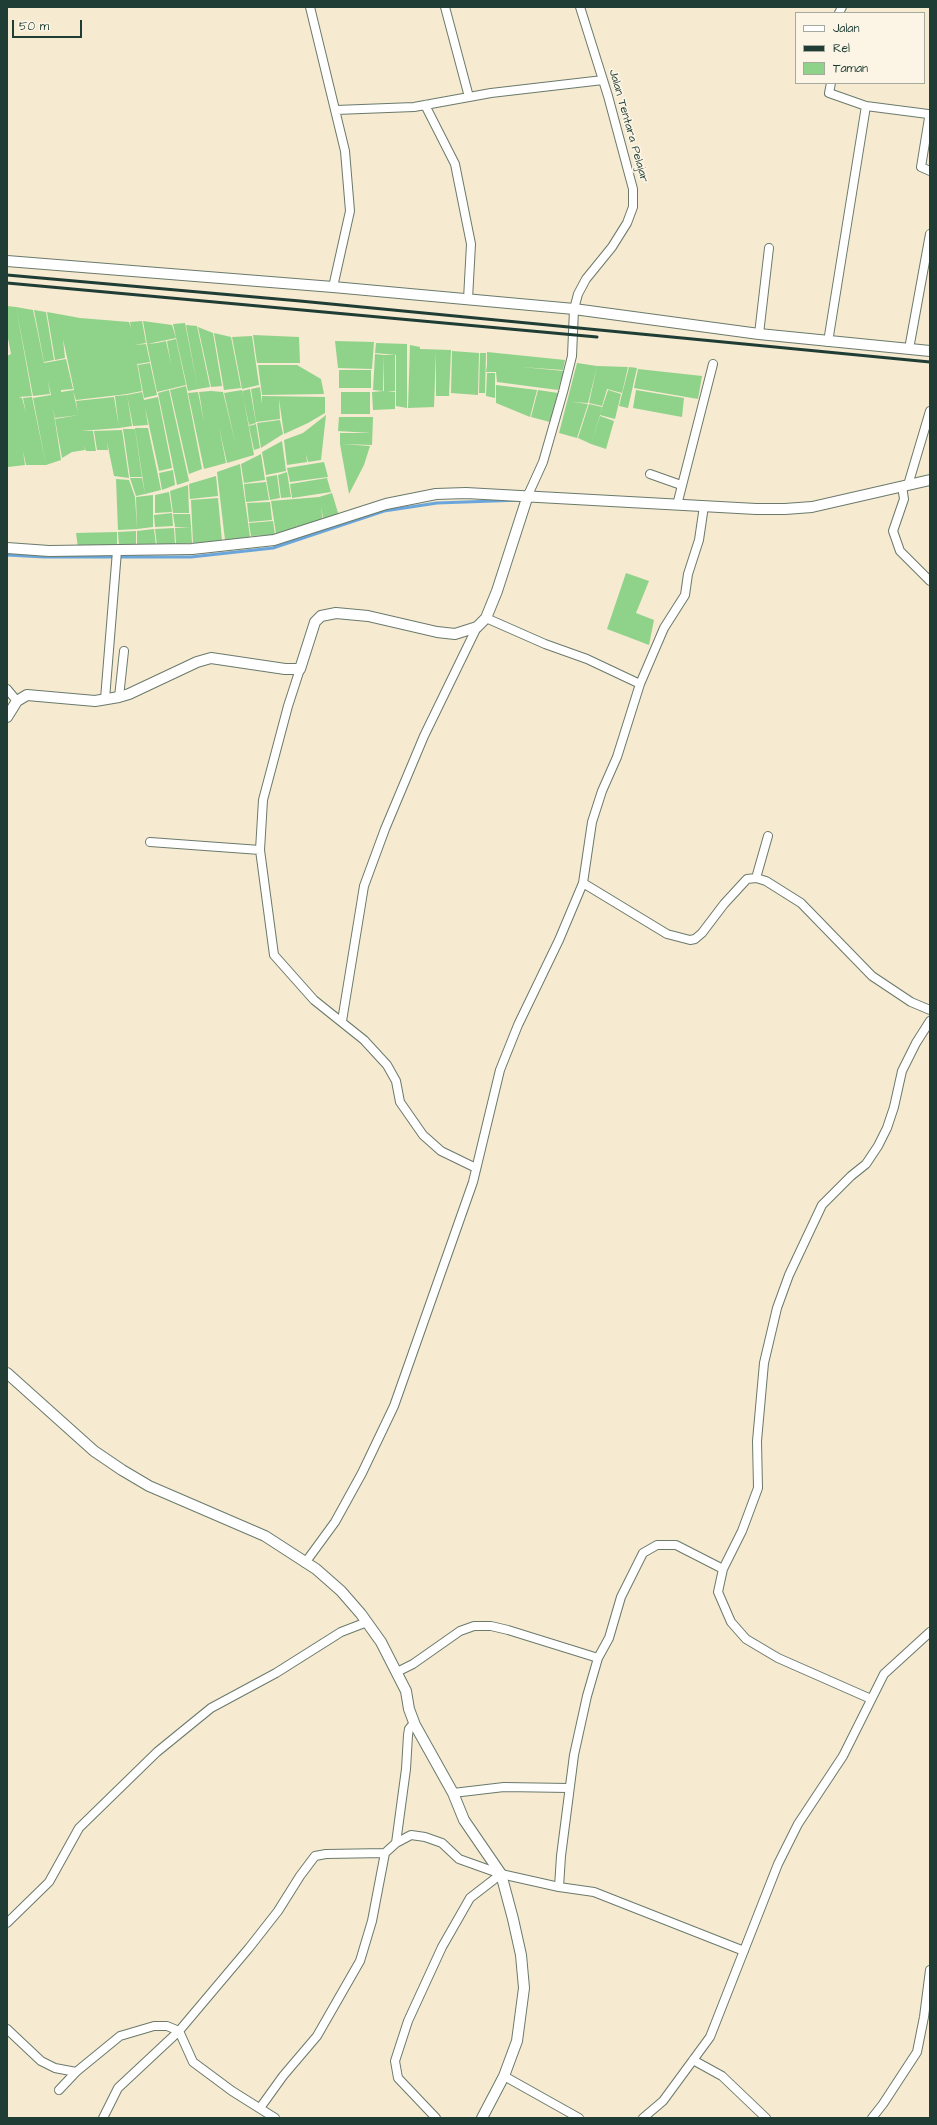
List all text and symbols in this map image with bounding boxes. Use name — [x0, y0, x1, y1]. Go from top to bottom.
scale bar — [14, 12, 84, 38]
legend — [795, 12, 925, 84]
text: 50 m — [19, 18, 49, 35]
text: Jalan — [833, 20, 859, 37]
text: Rel — [833, 40, 850, 57]
text: Taman — [833, 60, 868, 77]
street label: Jalan Tentara Pelajar — [605, 68, 651, 184]

